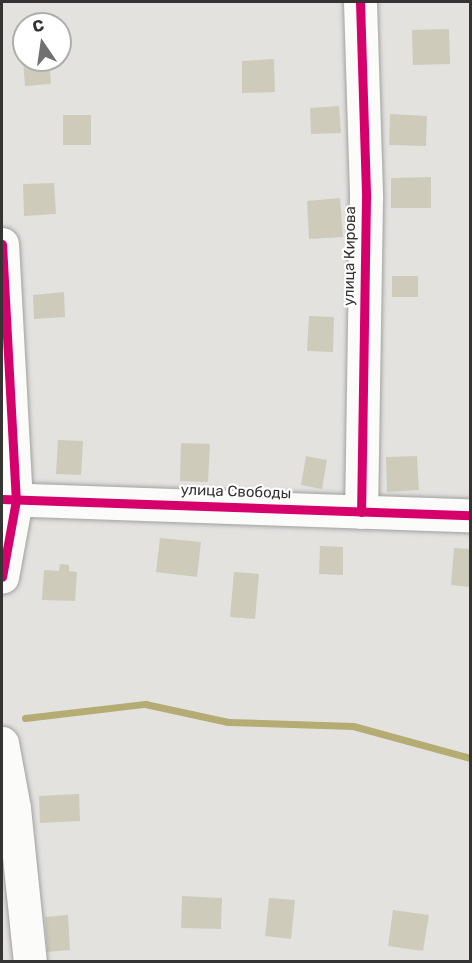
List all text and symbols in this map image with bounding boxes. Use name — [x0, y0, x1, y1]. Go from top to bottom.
north arrow — [12, 12, 72, 72]
text: С — [31, 15, 46, 36]
street label: улица Кирова — [340, 206, 360, 306]
street label: улица Свободы — [180, 481, 292, 503]

